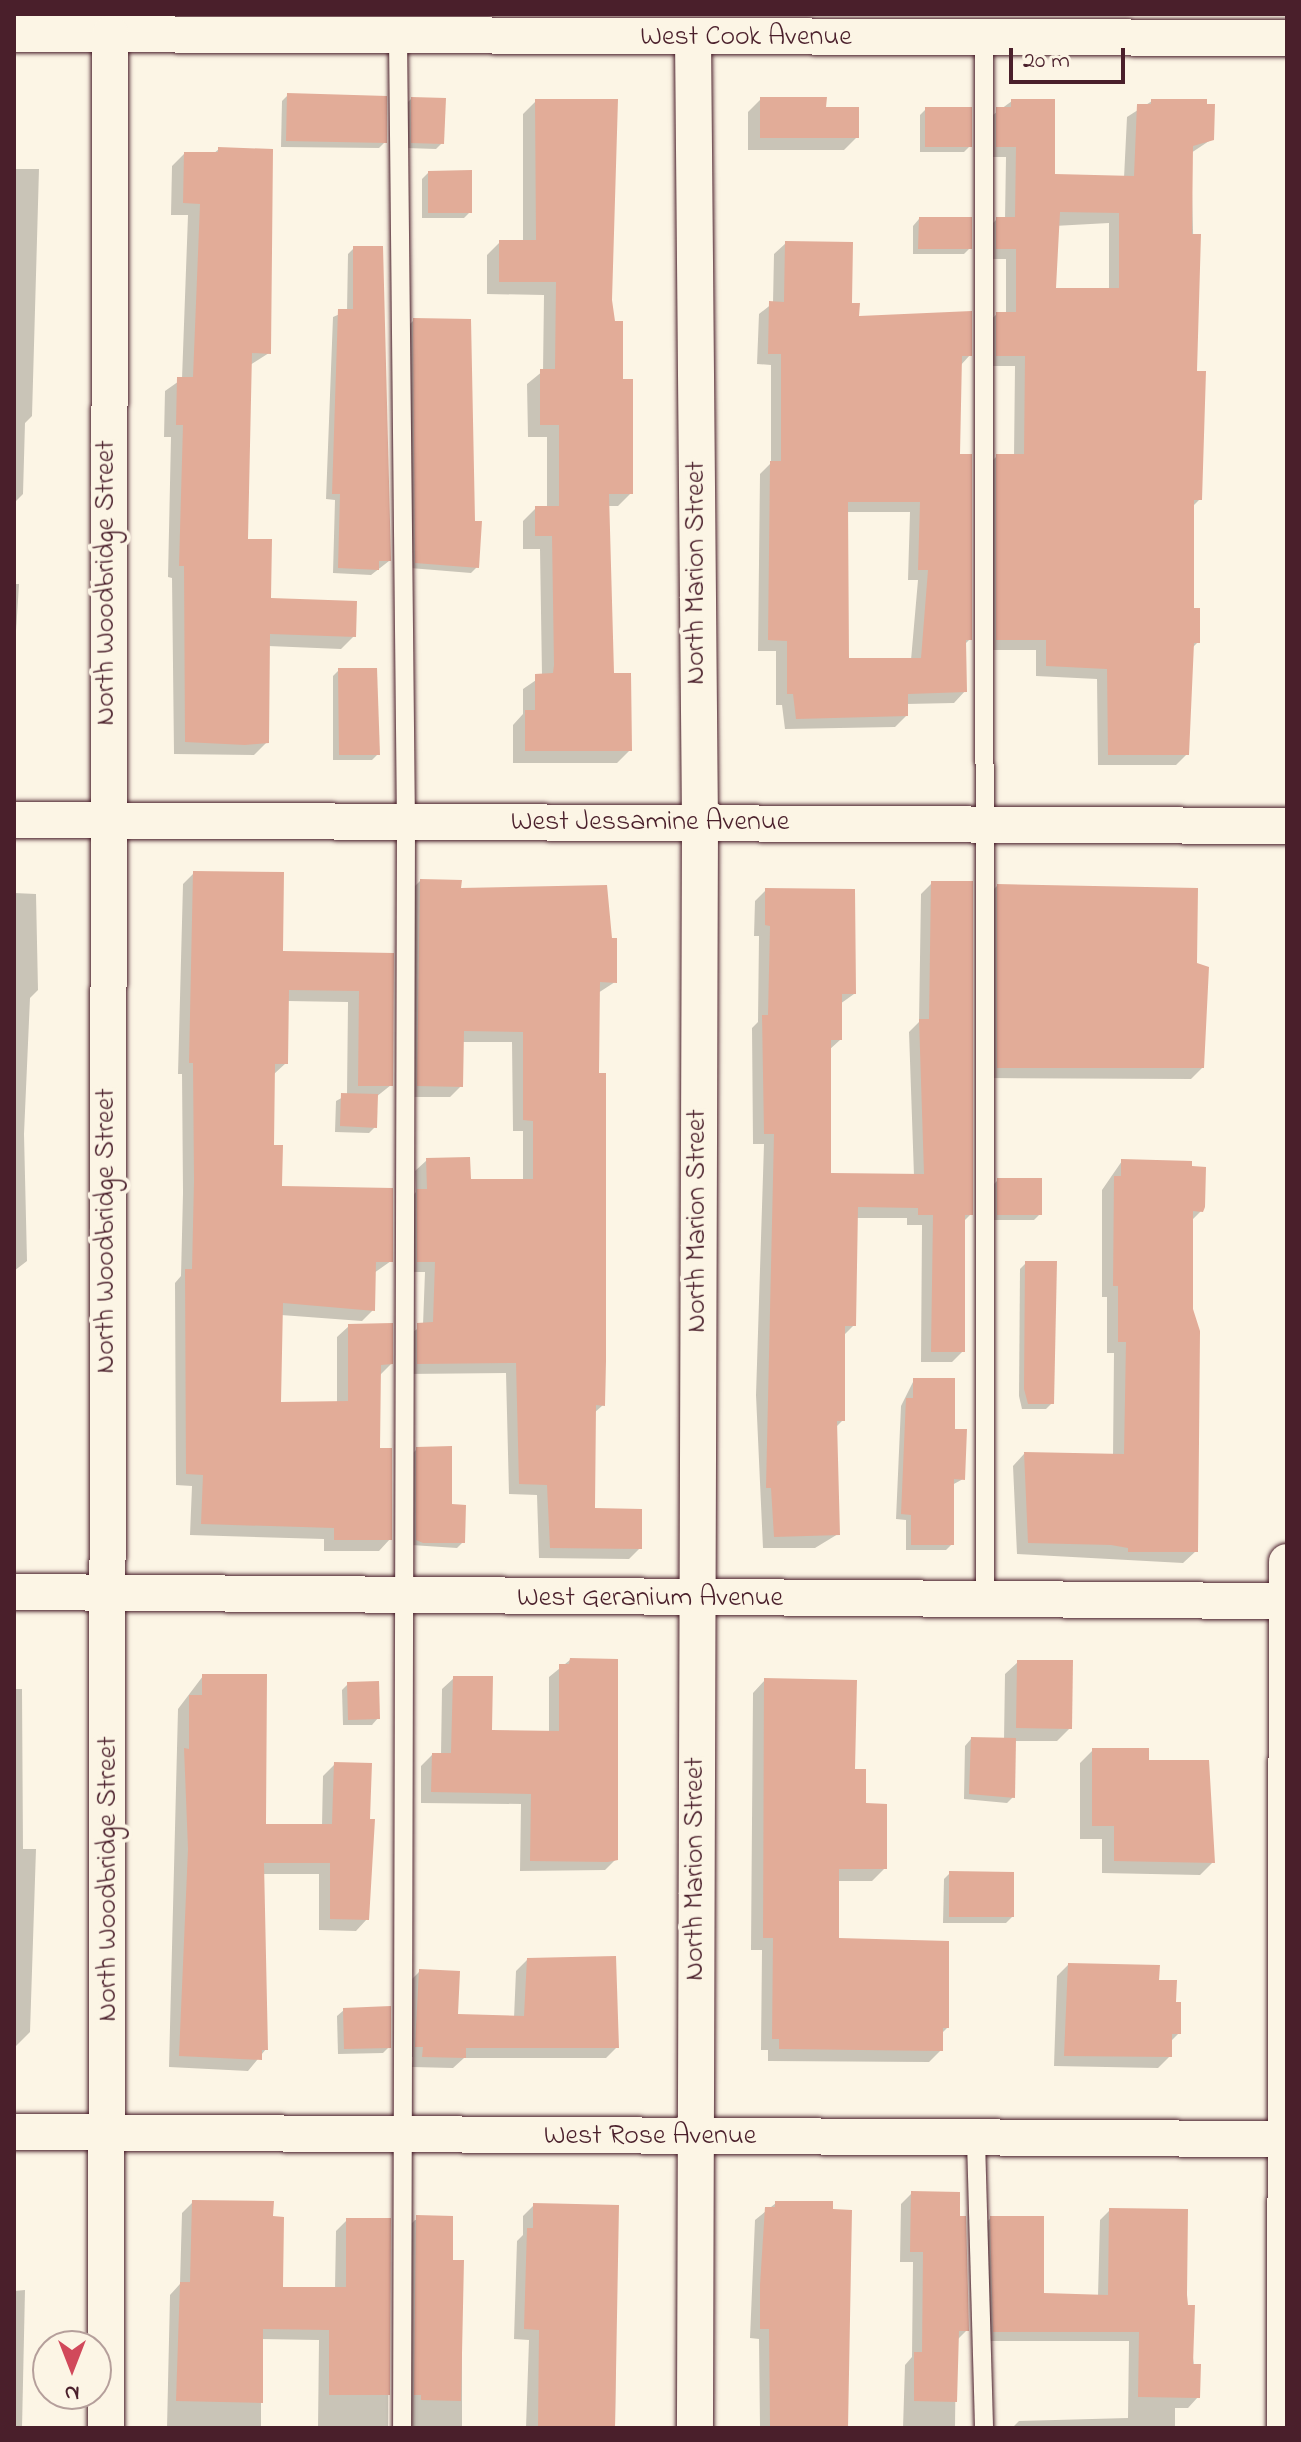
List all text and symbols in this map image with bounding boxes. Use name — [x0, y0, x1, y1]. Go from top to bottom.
street label: West Cook Avenue — [640, 21, 852, 55]
scale bar — [1013, 32, 1129, 82]
text: 20 m — [1023, 44, 1070, 79]
street label: North Woodbridge Street — [90, 440, 124, 726]
street label: North Marion Street — [680, 461, 714, 685]
street label: West Jessamine Avenue — [511, 806, 789, 840]
street label: North Woodbridge Street — [90, 1088, 124, 1374]
street label: North Marion Street — [681, 1109, 715, 1333]
street label: West Geranium Avenue — [517, 1582, 783, 1616]
street label: North Woodbridge Street — [92, 1736, 126, 2022]
street label: North Marion Street — [679, 1757, 713, 1981]
street label: West Rose Avenue — [544, 2120, 756, 2154]
north arrow — [32, 2330, 112, 2410]
text: N — [65, 2376, 79, 2408]

